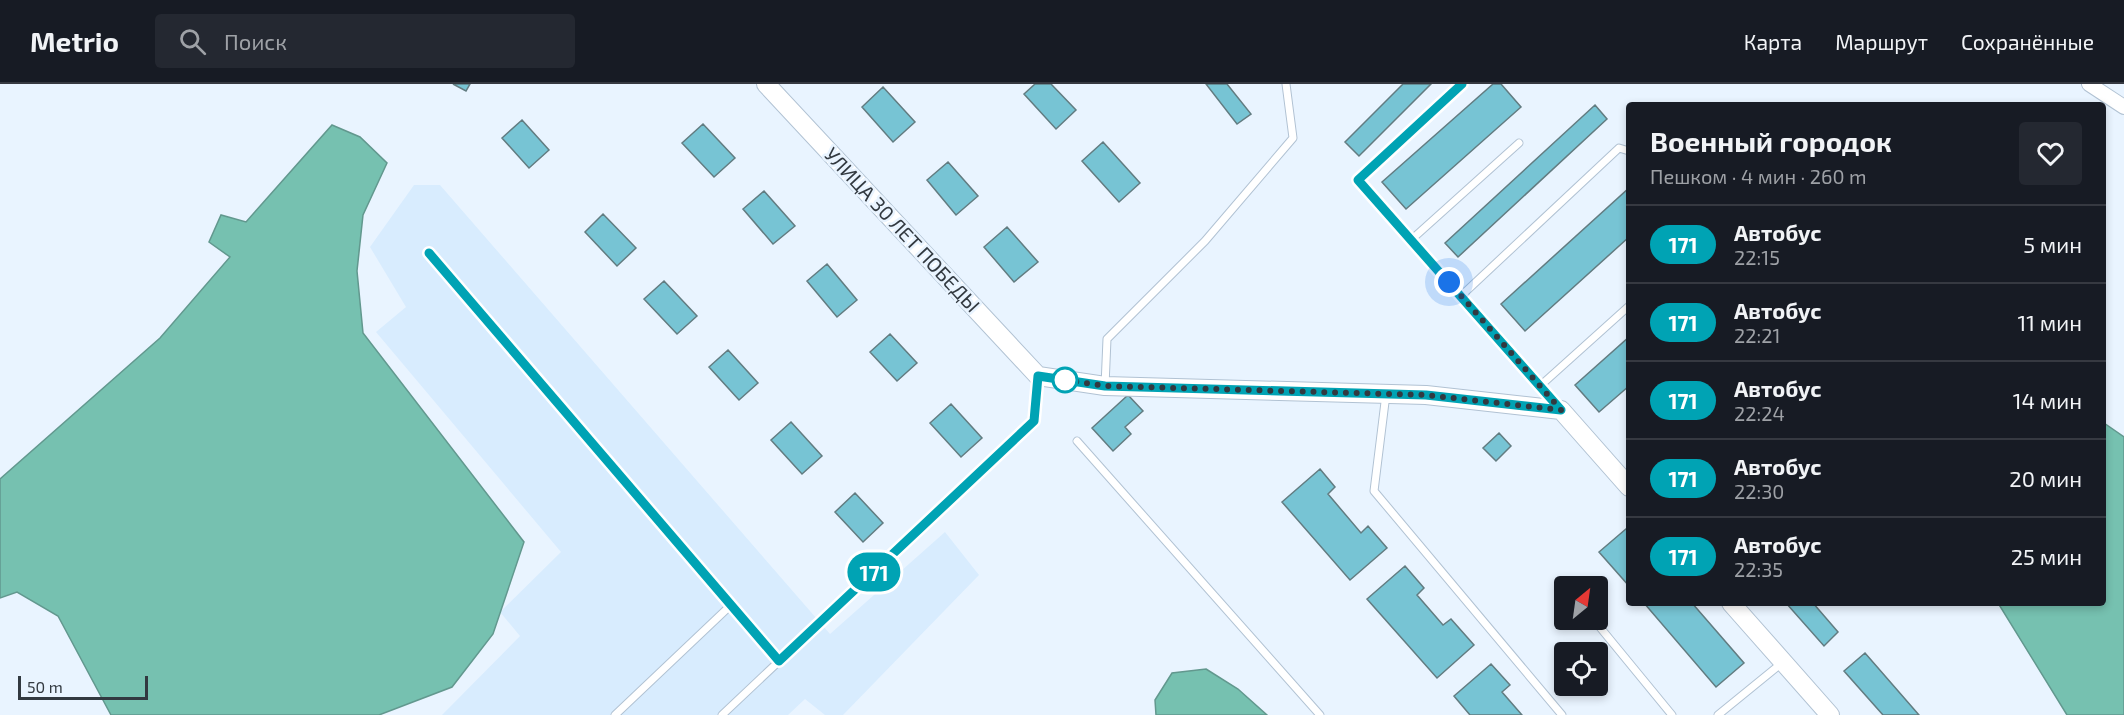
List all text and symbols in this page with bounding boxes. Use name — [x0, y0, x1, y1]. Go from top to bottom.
search box — [155, 14, 575, 68]
text: Metrio — [30, 24, 119, 58]
icon: search — [176, 25, 209, 58]
text: Поиск — [224, 28, 287, 54]
text: Карта — [1744, 29, 1802, 54]
text: Маршрут — [1835, 29, 1928, 54]
text: Сохранённые — [1961, 29, 2094, 54]
button: heart — [2019, 122, 2082, 185]
text: Военный городок — [1650, 124, 1892, 158]
street label: УЛИЦА 30 ЛЕТ ПОБЕДЫ — [820, 142, 985, 317]
text: Пешком · 4 мин · 260 m — [1650, 164, 1866, 188]
text: Автобус — [1734, 219, 1822, 245]
text: 5 мин — [2023, 231, 2082, 257]
text: 171 — [1668, 232, 1698, 257]
text: 22:15 — [1734, 245, 1780, 269]
your location — [1434, 267, 1464, 297]
text: Автобус — [1734, 297, 1822, 323]
text: 11 мин — [2017, 309, 2082, 335]
text: 171 — [1668, 310, 1698, 335]
text: 22:21 — [1734, 323, 1780, 347]
unlabelled marker — [1052, 367, 1078, 393]
text: Автобус — [1734, 375, 1822, 401]
text: 14 мин — [2013, 387, 2082, 413]
text: 171 — [1668, 388, 1698, 413]
text: 22:24 — [1734, 401, 1785, 425]
text: Автобус — [1734, 453, 1822, 479]
text: 20 мин — [2009, 465, 2082, 491]
text: 171 — [1668, 466, 1698, 491]
text: 22:30 — [1734, 479, 1784, 503]
text: Автобус — [1734, 531, 1822, 557]
text: 25 мин — [2011, 543, 2082, 569]
text: 171 — [1668, 544, 1698, 569]
line badge: 171 — [840, 552, 908, 592]
text: 22:35 — [1734, 557, 1783, 581]
text: 171 — [859, 560, 889, 585]
north arrow — [1554, 576, 1608, 630]
map controls — [1554, 576, 1608, 696]
button: locate — [1554, 642, 1608, 696]
scale bar — [18, 673, 148, 700]
text: 50 m — [27, 677, 63, 696]

